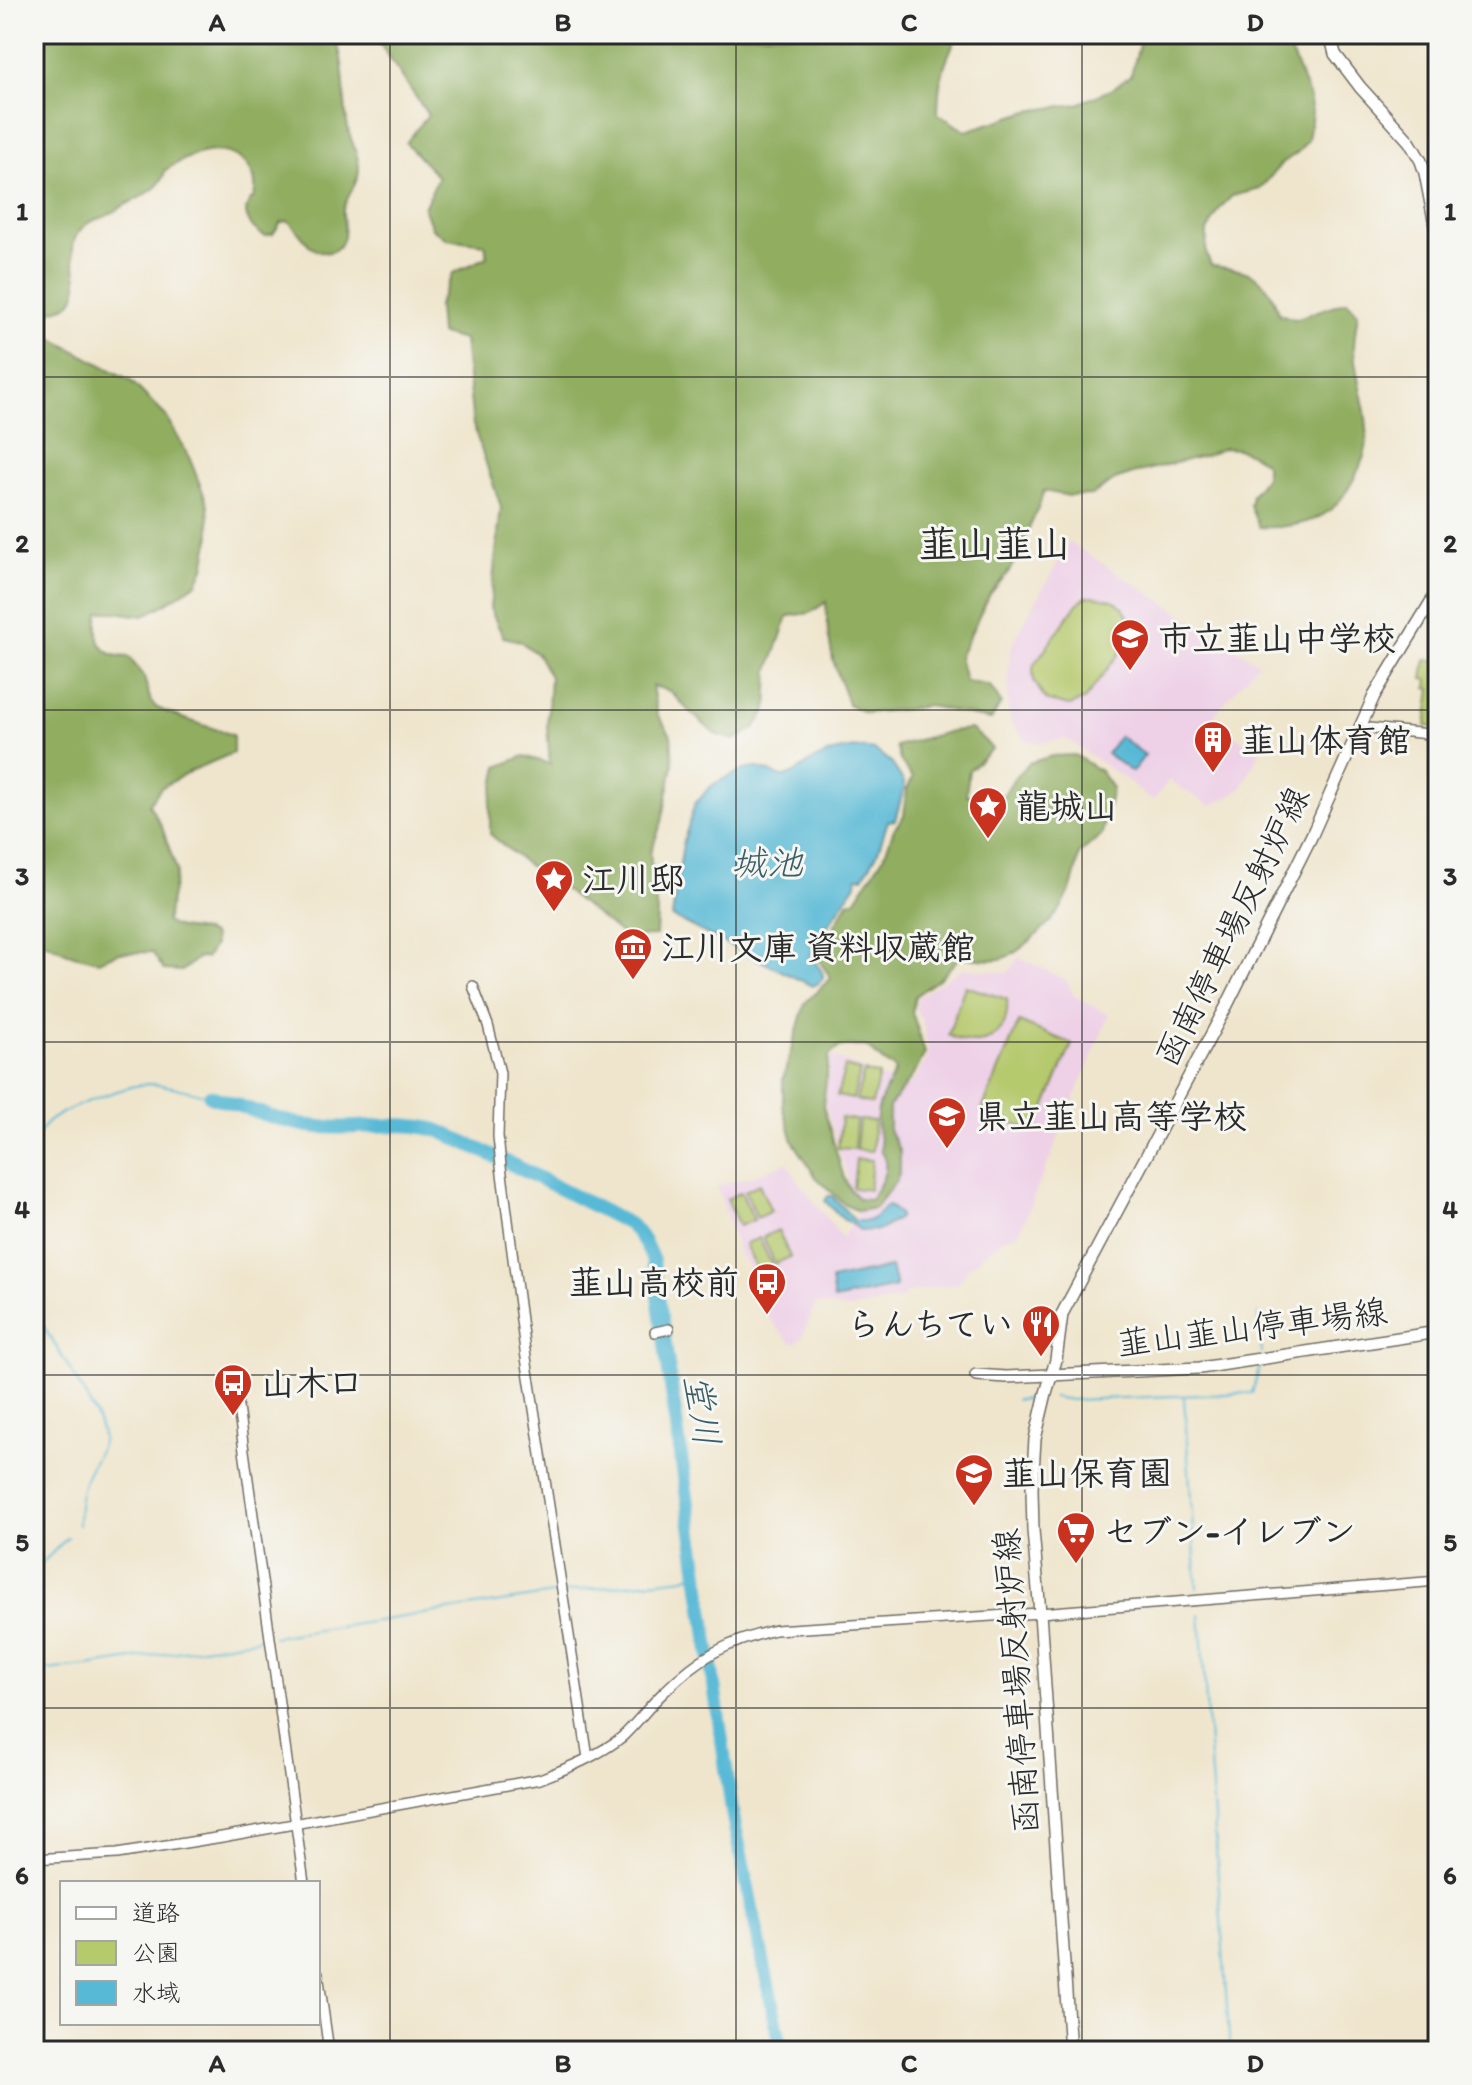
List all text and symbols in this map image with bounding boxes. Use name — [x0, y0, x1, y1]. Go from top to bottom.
text: A — [208, 6, 226, 38]
text: B — [555, 6, 572, 38]
text: C — [901, 6, 918, 38]
text: D — [1246, 6, 1264, 38]
text: 1 — [16, 195, 28, 227]
text: 1 — [1444, 195, 1456, 227]
district label: 韮山韮山 — [919, 521, 1071, 567]
text: 2 — [15, 527, 29, 559]
text: 2 — [1443, 527, 1457, 559]
school or university icon: 市立韮山中学校 — [1109, 617, 1151, 672]
place label: 市立韮山中学校 — [1158, 618, 1396, 659]
building icon: 韮山体育館 — [1192, 719, 1234, 774]
place label: 韮山体育館 — [1241, 720, 1411, 761]
street label: 函南停車場反射炉線 — [1147, 780, 1318, 1073]
place icon: 龍城山 — [967, 785, 1009, 840]
place label: 龍城山 — [1016, 786, 1118, 827]
water label: 城池 — [731, 841, 804, 884]
place icon: 江川邸 — [533, 858, 575, 913]
place label: 江川邸 — [582, 859, 684, 900]
text: 3 — [15, 860, 29, 892]
text: 3 — [1443, 860, 1457, 892]
museum icon: 江川文庫 資料収蔵館 — [612, 926, 654, 981]
place label: 江川文庫 資料収蔵館 — [661, 927, 975, 968]
school or university icon: 県立韮山高等学校 — [926, 1095, 968, 1150]
place label: 県立韮山高等学校 — [975, 1096, 1247, 1137]
text: 4 — [14, 1193, 30, 1225]
text: 4 — [1442, 1193, 1458, 1225]
bus stop icon: 韮山高校前 — [746, 1261, 788, 1316]
place label: 韮山高校前 — [569, 1262, 739, 1303]
street label: 韮山韮山停車場線 — [1115, 1291, 1390, 1364]
restaurant icon: らんちてい — [1020, 1303, 1062, 1358]
place label: らんちてい — [847, 1304, 1013, 1345]
bus stop icon: 山木口 — [212, 1362, 254, 1417]
place label: 山木口 — [261, 1363, 363, 1404]
water label: 堂川 — [676, 1371, 729, 1449]
school or university icon: 韮山保育園 — [953, 1452, 995, 1507]
place label: 韮山保育園 — [1002, 1453, 1172, 1494]
supermarket icon: セブン-イレブン — [1055, 1510, 1097, 1565]
place label: セブン-イレブン — [1104, 1511, 1356, 1552]
text: 5 — [15, 1526, 29, 1558]
text: 5 — [1443, 1526, 1457, 1558]
street label: 函南停車場反射炉線 — [985, 1527, 1048, 1835]
text: 6 — [15, 1859, 29, 1891]
text: 6 — [1443, 1859, 1457, 1891]
legend — [60, 1881, 320, 2025]
text: 道路 — [132, 1898, 180, 1927]
text: 公園 — [132, 1938, 180, 1967]
text: 水域 — [132, 1978, 180, 2007]
text: A — [208, 2047, 226, 2079]
text: B — [555, 2047, 572, 2079]
text: C — [901, 2047, 918, 2079]
text: D — [1246, 2047, 1264, 2079]

